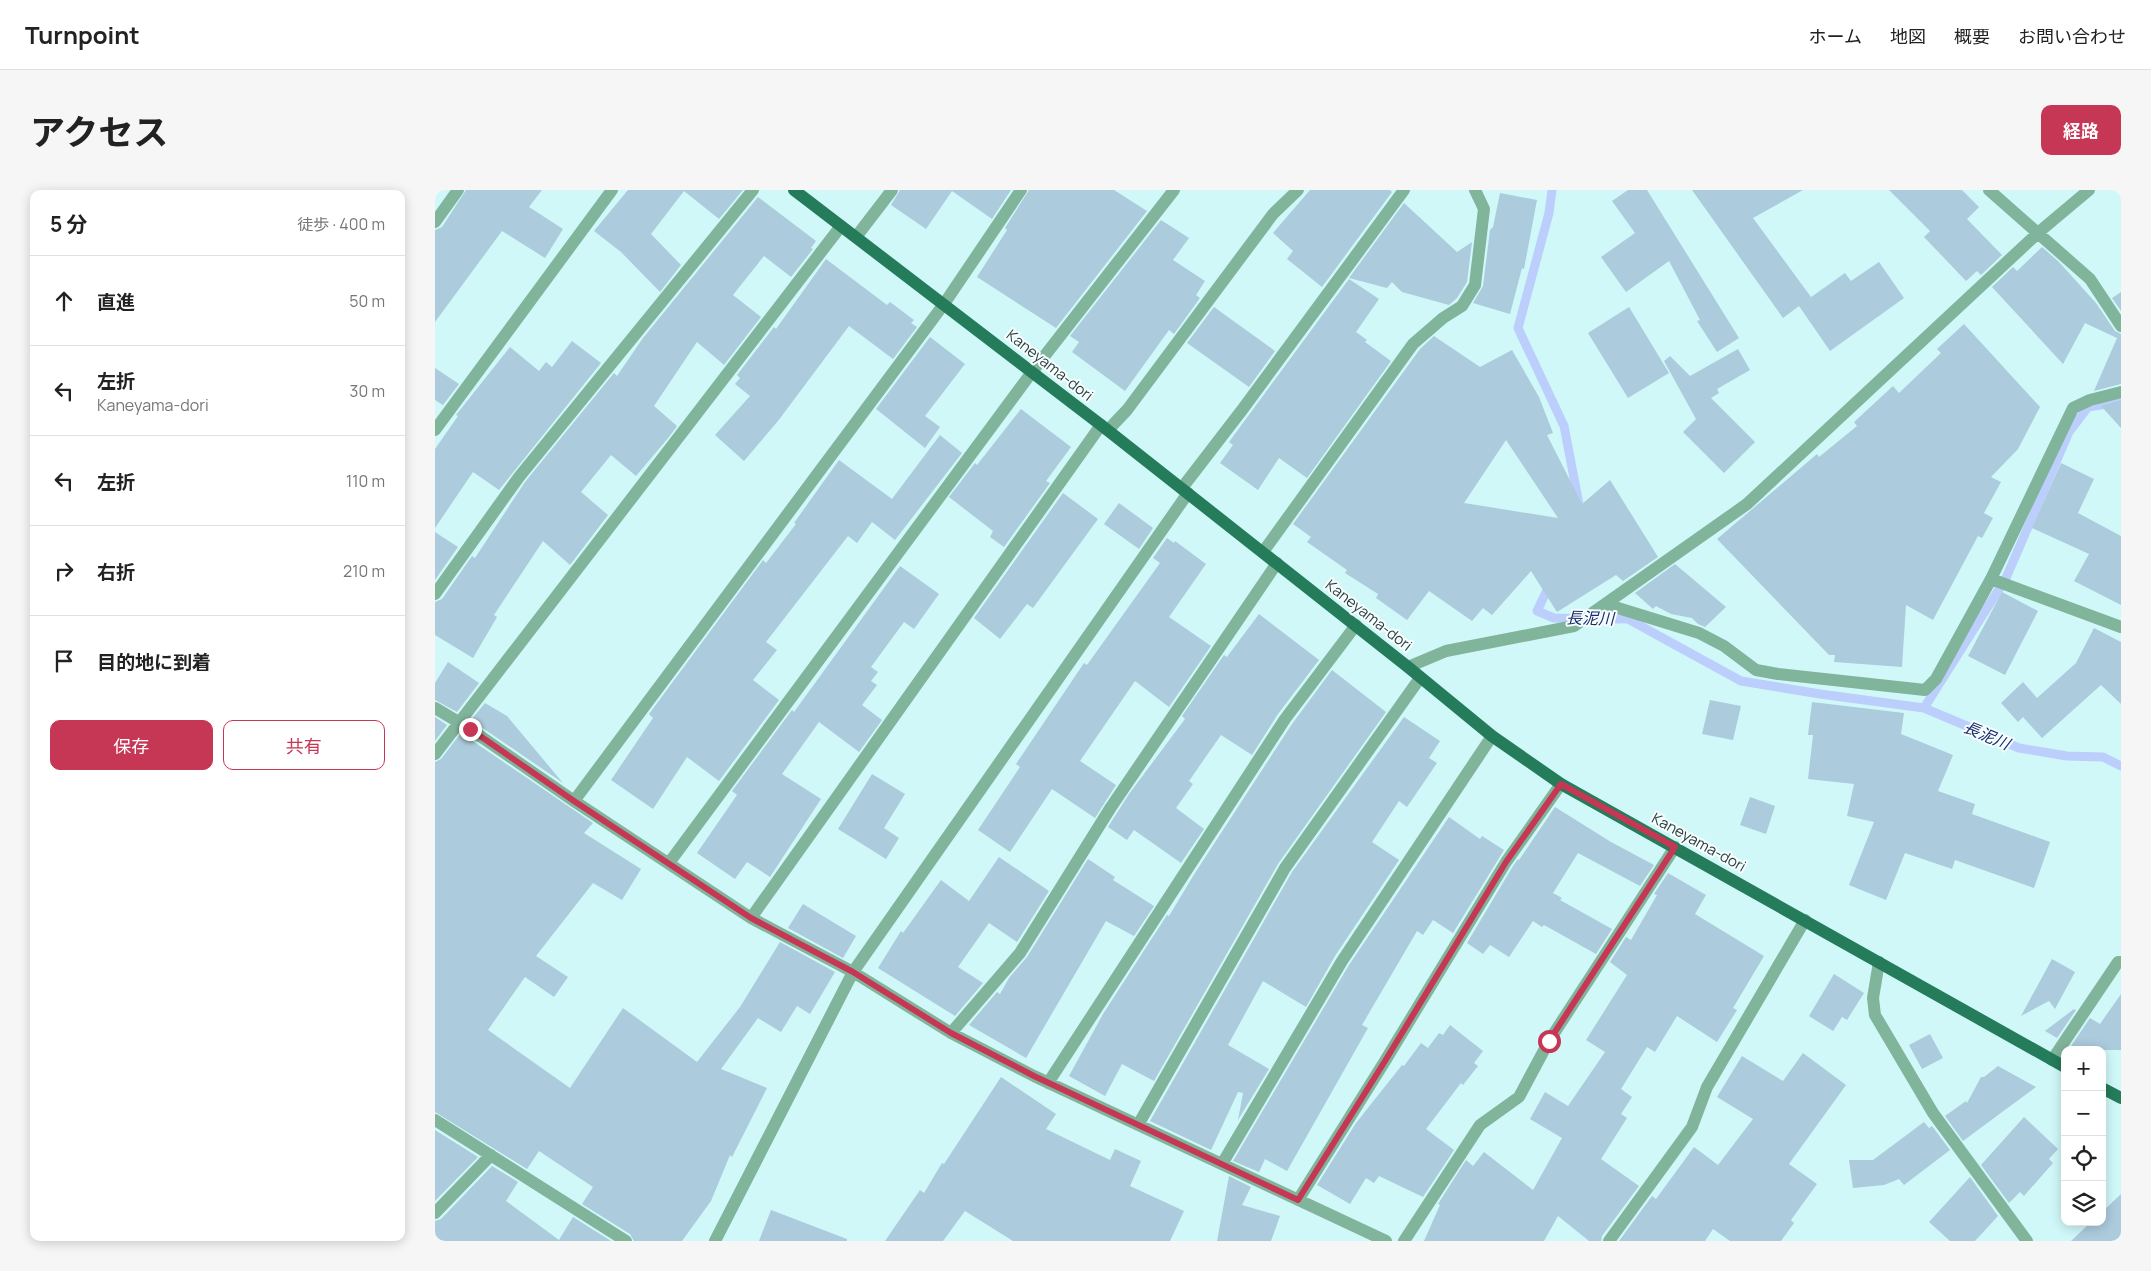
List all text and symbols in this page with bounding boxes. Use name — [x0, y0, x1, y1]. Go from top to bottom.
text: Turnpoint — [25, 18, 140, 51]
text: ホーム — [1809, 24, 1862, 48]
text: 地図 — [1890, 24, 1926, 48]
text: 概要 — [1954, 24, 1990, 48]
text: お問い合わせ — [2018, 24, 2126, 48]
button: 経路 — [2041, 105, 2121, 155]
text: アクセス — [30, 108, 168, 156]
text: 5 分 — [50, 210, 88, 238]
text: 徒歩 · 400 m — [297, 213, 385, 235]
icon: ahead — [50, 287, 78, 315]
text: 直進 — [97, 289, 135, 315]
text: 50 m — [349, 290, 385, 312]
street label: Kaneyama-dori — [1002, 324, 1098, 406]
text: 左折 — [97, 368, 135, 394]
icon: left — [50, 377, 78, 405]
text: 30 m — [350, 380, 385, 402]
text: Kaneyama-dori — [97, 394, 209, 416]
icon: left — [50, 467, 78, 495]
text: 左折 — [97, 469, 135, 495]
text: 110 m — [346, 470, 385, 492]
icon: right — [50, 557, 78, 585]
text: 右折 — [97, 559, 135, 585]
text: 210 m — [343, 560, 385, 582]
street label: Kaneyama-dori — [1321, 574, 1417, 656]
water label: 長泥川 — [1566, 607, 1616, 629]
icon: arrive — [50, 647, 78, 675]
text: 目的地に到着 — [97, 649, 211, 675]
water label: 長泥川 — [1961, 715, 2015, 755]
route end — [459, 718, 482, 741]
button: 保存 — [50, 720, 213, 770]
button: 共有 — [223, 720, 385, 770]
street label: Kaneyama-dori — [1648, 807, 1750, 877]
route start — [1538, 1030, 1561, 1053]
map controls — [2061, 1046, 2106, 1226]
button: + — [2061, 1046, 2106, 1091]
button: − — [2061, 1091, 2106, 1136]
button: locate — [2061, 1136, 2106, 1181]
button: layers — [2061, 1181, 2106, 1226]

